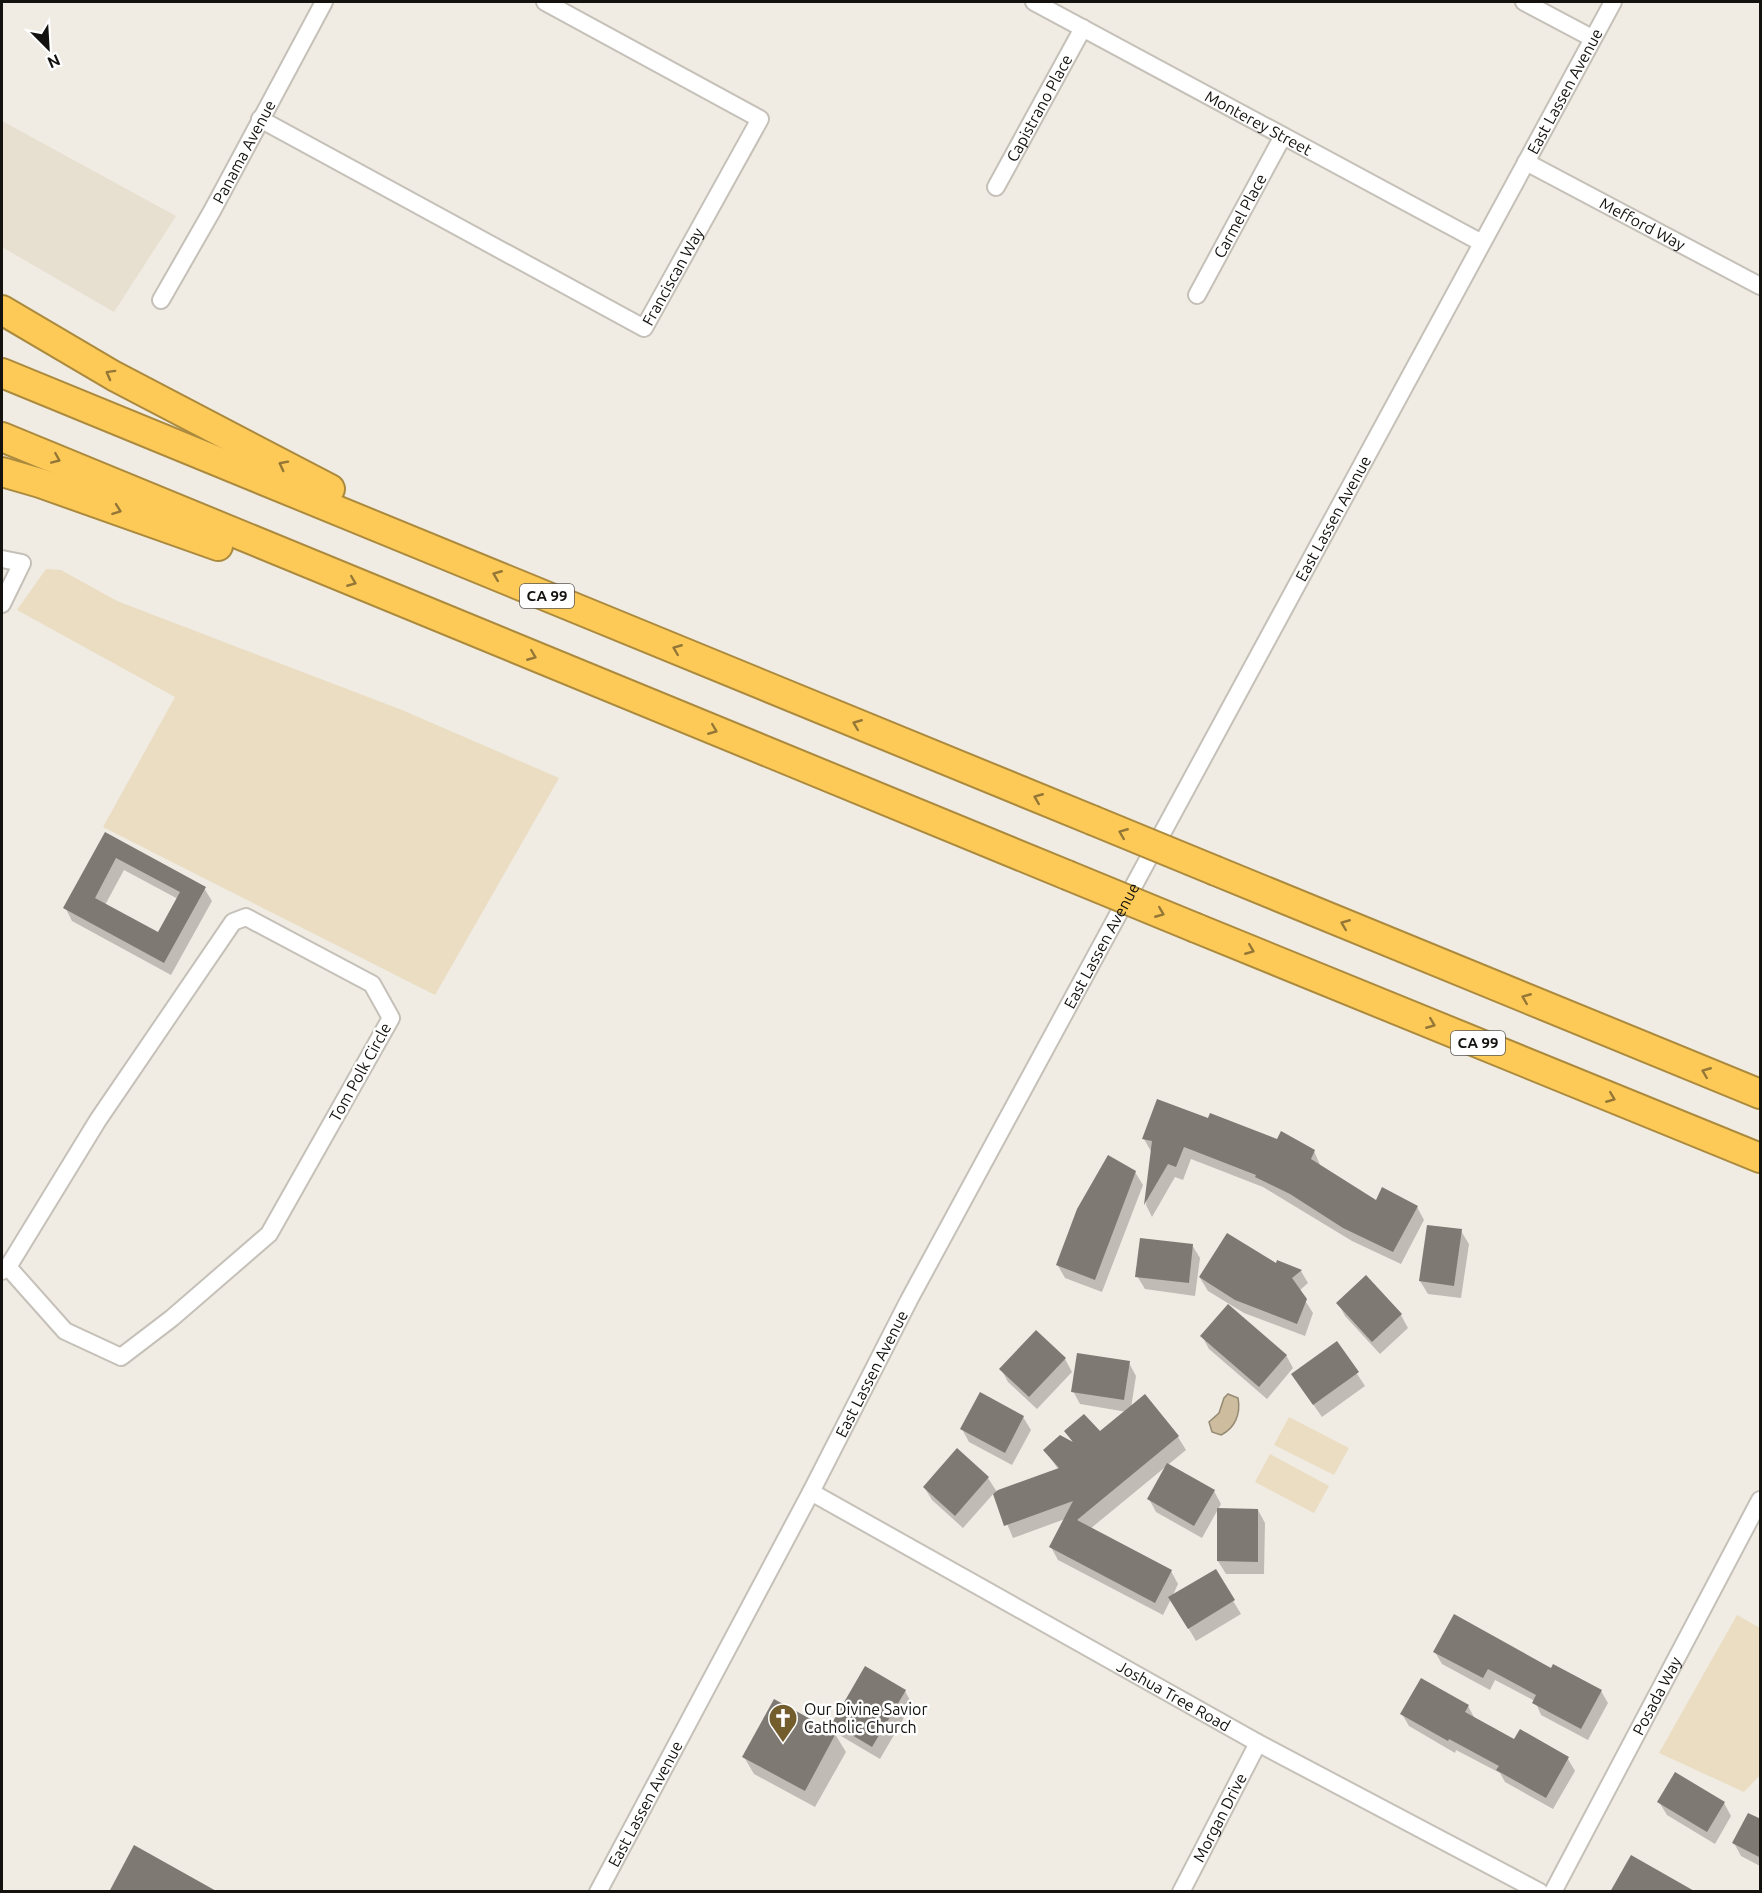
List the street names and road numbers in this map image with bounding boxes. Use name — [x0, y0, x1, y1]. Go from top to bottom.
street label: East Lassen Avenue — [1523, 25, 1606, 157]
street label: Capistrano Place — [1003, 51, 1076, 165]
street label: Monterey Street — [1202, 87, 1316, 159]
street label: Panama Avenue — [209, 97, 279, 206]
street label: Carmel Place — [1210, 171, 1270, 261]
street label: Mefford Way — [1597, 194, 1689, 254]
street label: Franciscan Way — [638, 224, 707, 328]
street label: East Lassen Avenue — [1292, 452, 1374, 584]
road number: CA 99 — [520, 584, 574, 608]
street label: East Lassen Avenue — [1060, 880, 1143, 1011]
street label: Tom Polk Circle — [325, 1020, 395, 1124]
road number: CA 99 — [1451, 1031, 1505, 1055]
street label: East Lassen Avenue — [832, 1307, 911, 1440]
street label: Posada Way — [1629, 1653, 1685, 1738]
street label: Joshua Tree Road — [1114, 1657, 1234, 1735]
street label: East Lassen Avenue — [604, 1738, 686, 1870]
street label: Morgan Drive — [1189, 1770, 1250, 1865]

